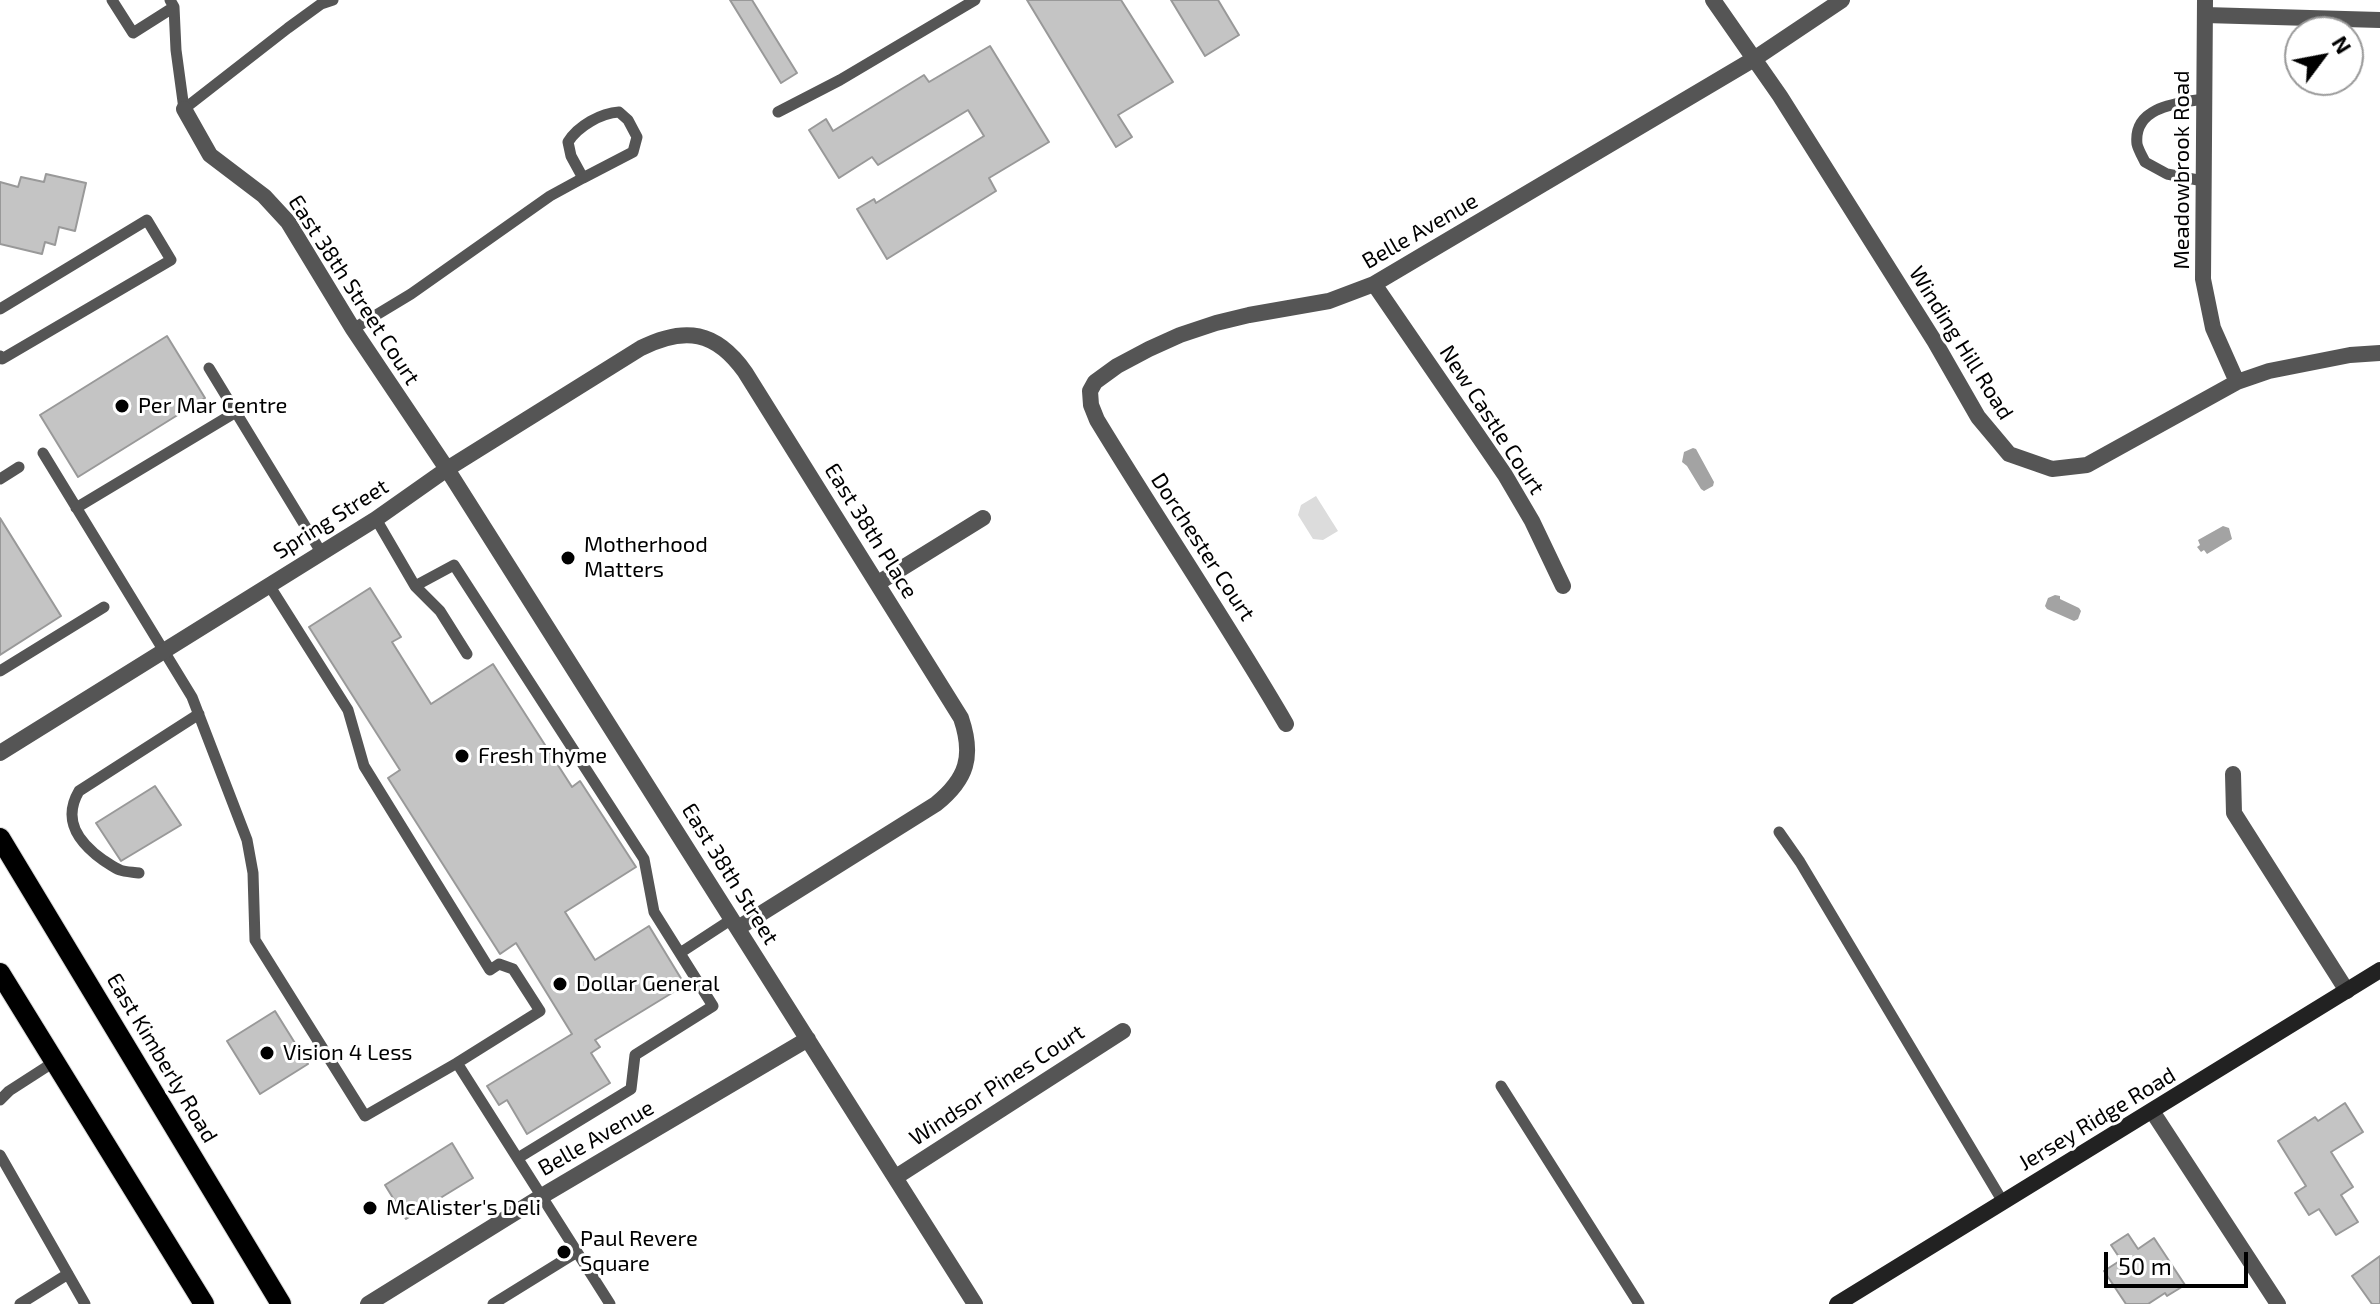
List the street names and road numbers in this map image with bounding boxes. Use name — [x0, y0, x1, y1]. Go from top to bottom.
street label: Meadowbrook Road — [2169, 70, 2195, 270]
street label: Belle Avenue — [1358, 187, 1482, 275]
street label: East 38th Street Court — [283, 190, 425, 390]
street label: Winding Hill Road — [1903, 261, 2019, 425]
street label: New Castle Court — [1434, 340, 1550, 500]
street label: East 38th Place — [819, 458, 923, 604]
street label: Dorchester Court — [1145, 468, 1261, 626]
street label: Spring Street — [269, 473, 393, 565]
street label: East 38th Street — [676, 798, 784, 950]
street label: East Kimberly Road — [101, 968, 223, 1148]
street label: Windsor Pines Court — [905, 1019, 1089, 1151]
street label: Jersey Ridge Road — [2014, 1062, 2180, 1176]
street label: Belle Avenue — [534, 1094, 658, 1182]

